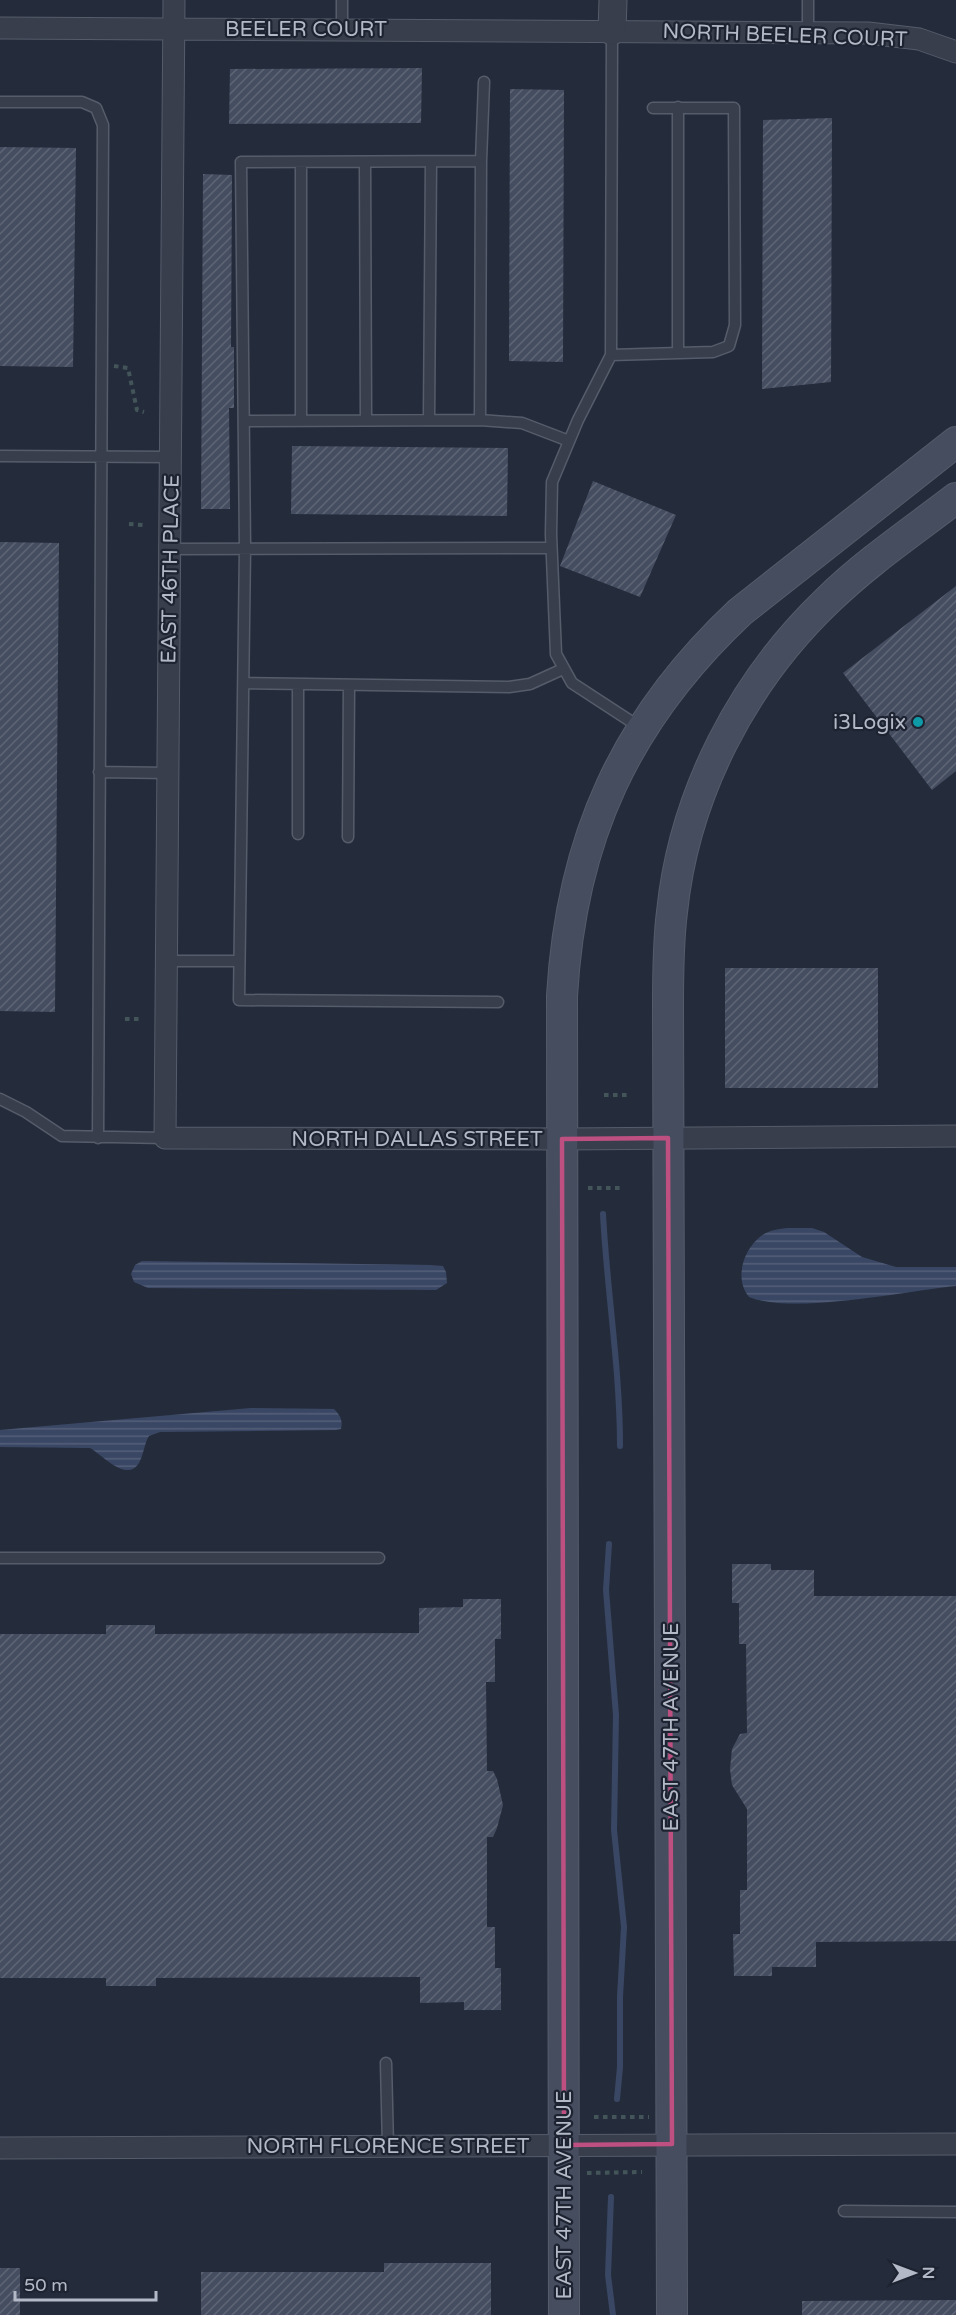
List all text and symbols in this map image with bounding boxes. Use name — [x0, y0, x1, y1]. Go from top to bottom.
street label: BEELER COURT — [225, 17, 387, 42]
street label: NORTH BEELER COURT — [662, 19, 908, 52]
street label: EAST 46TH PLACE — [156, 474, 185, 664]
place label: i3Logix — [833, 710, 906, 735]
marker: i3Logix — [911, 715, 925, 729]
street label: NORTH DALLAS STREET — [291, 1127, 543, 1152]
street label: EAST 47TH AVENUE — [659, 1623, 684, 1831]
street label: EAST 47TH AVENUE — [552, 2091, 577, 2299]
street label: NORTH FLORENCE STREET — [246, 2134, 530, 2159]
north arrow — [884, 2243, 944, 2303]
scale bar — [15, 2264, 156, 2302]
text: N — [918, 2267, 938, 2279]
text: 50 m — [24, 2274, 68, 2296]

